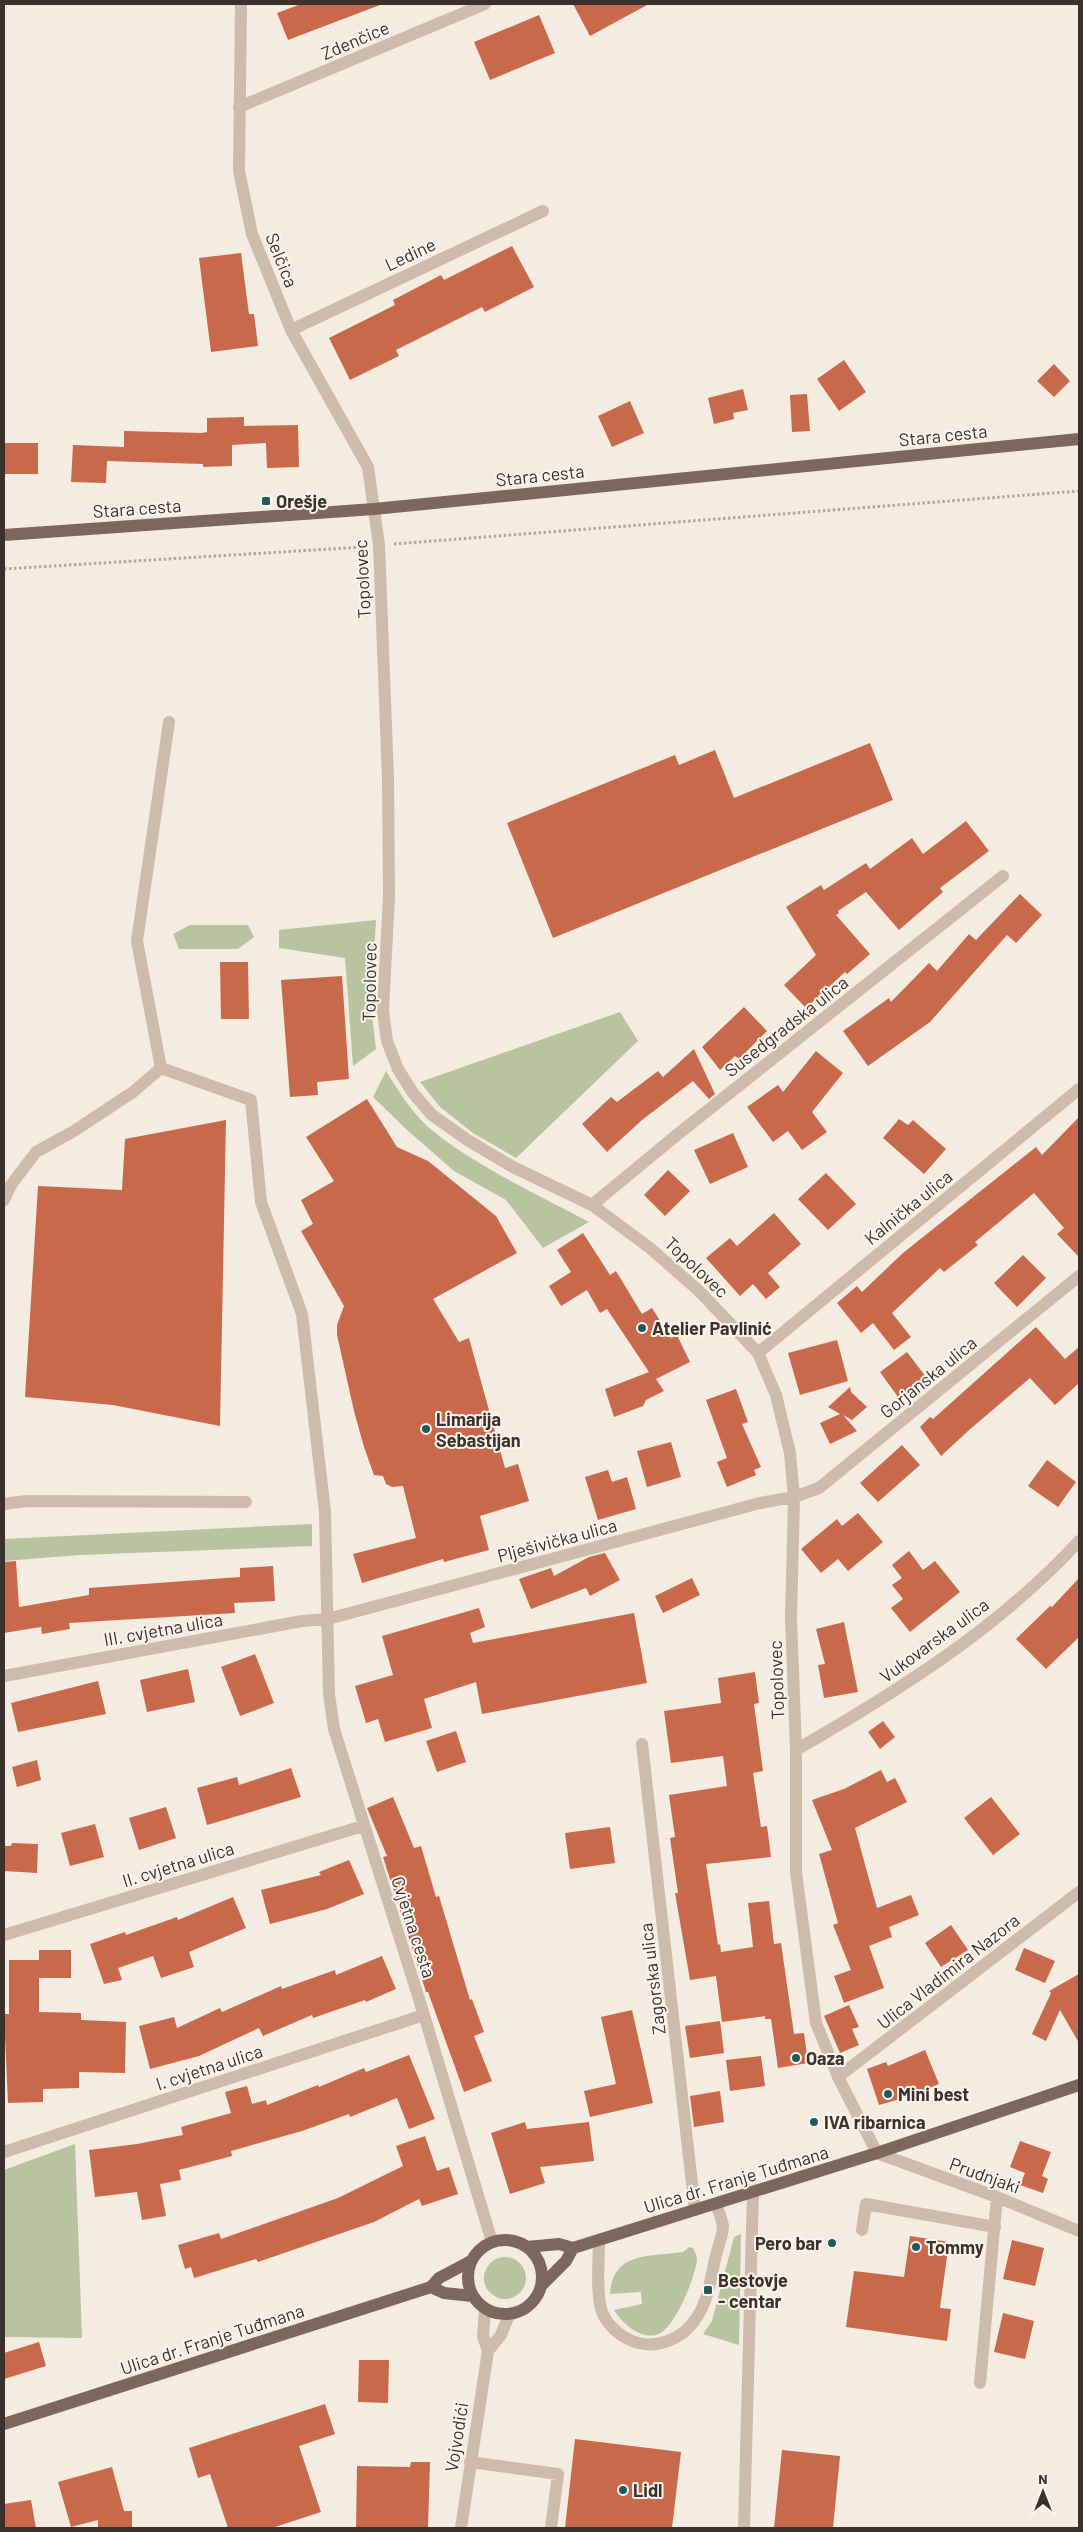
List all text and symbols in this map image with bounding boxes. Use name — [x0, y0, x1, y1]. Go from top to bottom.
street label: Zdenčice — [318, 16, 392, 64]
street label: Selčica — [261, 230, 303, 290]
street label: Ledine — [381, 233, 439, 275]
street label: Stara cesta — [898, 419, 988, 451]
street label: Stara cesta — [495, 459, 585, 491]
place label: Orešje — [276, 490, 327, 512]
street label: Stara cesta — [92, 494, 182, 522]
marker: Orešje — [260, 495, 272, 507]
street label: Topolovec — [349, 539, 375, 619]
street label: Topolovec — [357, 942, 381, 1022]
street label: Susedgradska ulica — [720, 971, 852, 1081]
street label: Kalnička ulica — [860, 1165, 956, 1249]
street label: Topolovec — [661, 1232, 733, 1302]
place label: Atelier Pavlinić — [652, 1317, 772, 1339]
marker: Atelier Pavlinić — [636, 1322, 648, 1334]
street label: Gorjanska ulica — [875, 1331, 981, 1423]
place label: Limarija Sebastijan — [436, 1408, 521, 1451]
marker: Limarija Sebastijan — [420, 1423, 432, 1435]
street label: Plješivička ulica — [495, 1513, 619, 1567]
street label: Vukovarska ulica — [875, 1593, 993, 1687]
street label: III. cvjetna ulica — [102, 1608, 224, 1650]
street label: Topolovec — [764, 1640, 788, 1720]
street label: II. cvjetna ulica — [119, 1837, 237, 1891]
street label: Cvjetna cesta — [387, 1873, 441, 1981]
street label: Ulica Vladimira Nazora — [872, 1909, 1024, 2033]
street label: Zagorska ulica — [634, 1922, 670, 2036]
street label: I. cvjetna ulica — [153, 2039, 265, 2095]
place label: Oaza — [806, 2047, 844, 2069]
marker: Oaza — [790, 2052, 802, 2064]
place label: Mini best — [898, 2083, 969, 2105]
marker: Mini best — [882, 2088, 894, 2100]
place label: IVA ribarnica — [824, 2111, 925, 2133]
marker: IVA ribarnica — [808, 2116, 820, 2128]
street label: Ulica dr. Franje Tuđmana — [641, 2140, 831, 2218]
street label: Prudnjaki — [947, 2152, 1023, 2198]
place label: Pero bar — [755, 2232, 822, 2254]
place label: Tommy — [926, 2236, 984, 2258]
marker: Pero bar — [826, 2237, 838, 2249]
marker: Tommy — [910, 2241, 922, 2253]
place label: Bestovje - centar — [718, 2269, 788, 2312]
marker: Bestovje - centar — [702, 2284, 714, 2296]
street label: Ulica dr. Franje Tuđmana — [117, 2299, 307, 2379]
street label: Vojvodići — [440, 2401, 472, 2473]
north arrow — [1018, 2467, 1068, 2517]
text: N — [1038, 2470, 1048, 2487]
place label: Lidl — [633, 2479, 662, 2501]
marker: Lidl — [617, 2484, 629, 2496]

